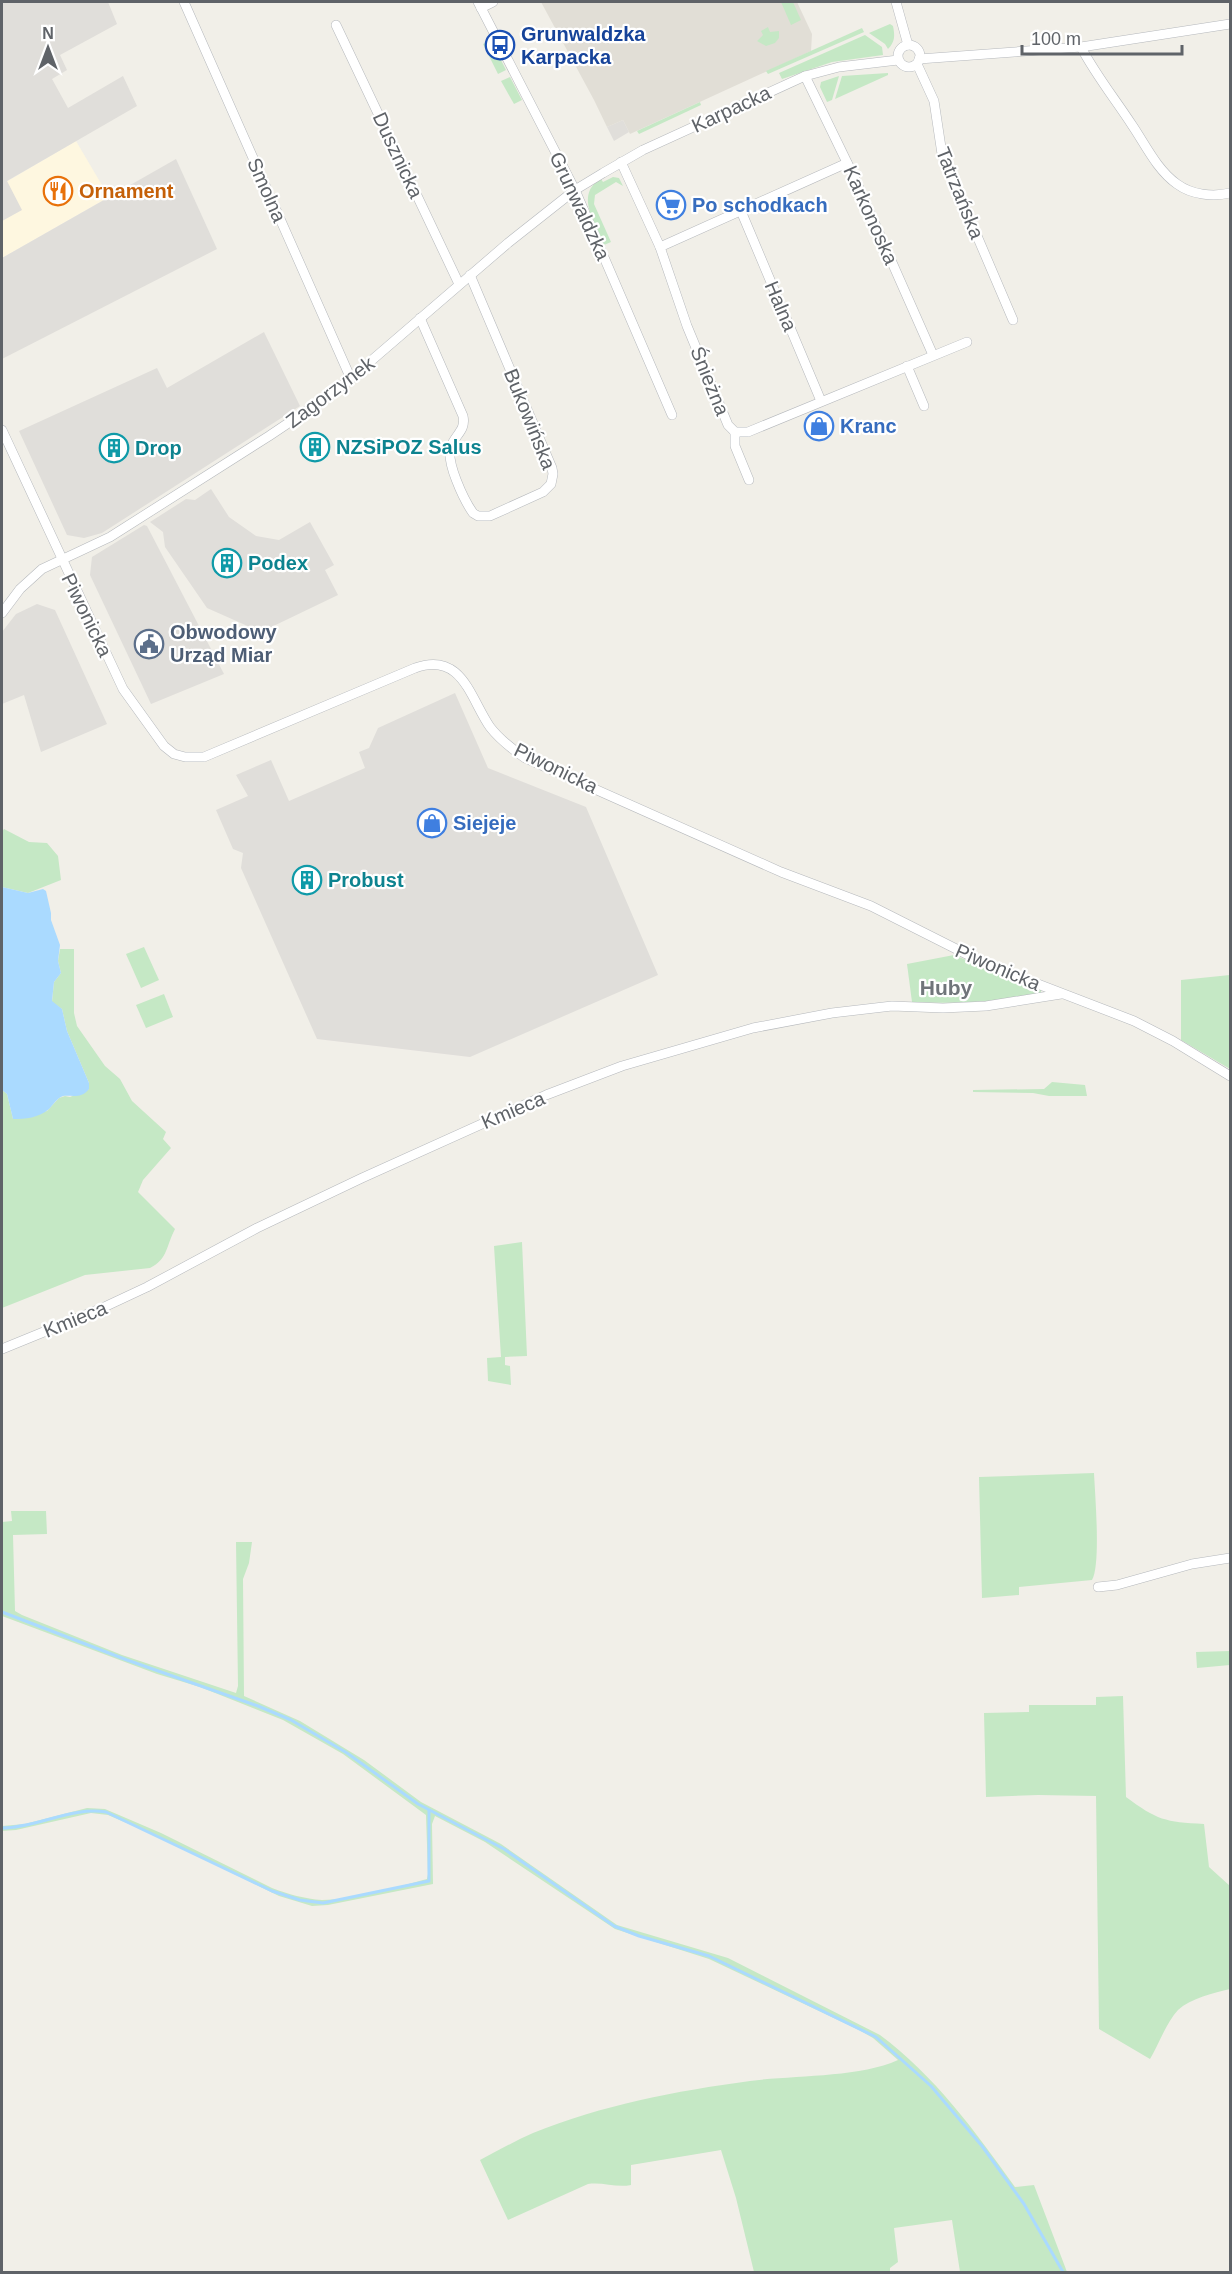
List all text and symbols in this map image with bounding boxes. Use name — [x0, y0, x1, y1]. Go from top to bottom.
north arrow — [18, 18, 78, 78]
scale bar — [1022, 18, 1182, 56]
place label: Grunwaldzka Karpacka — [521, 23, 646, 68]
text: N — [42, 25, 54, 42]
bus stop icon: Grunwaldzka Karpacka — [484, 29, 516, 61]
text: 100 m — [1031, 29, 1081, 49]
street label: Karpacka — [688, 81, 775, 137]
street label: Dusznicka — [369, 109, 428, 202]
street label: Tatrzańska — [932, 144, 989, 243]
street label: Grunwaldzka — [545, 148, 615, 264]
street label: Smolna — [243, 155, 291, 226]
street label: Karkonoska — [839, 162, 903, 269]
restaurant icon: Ornament — [42, 175, 74, 207]
place label: Ornament — [79, 180, 174, 202]
supermarket icon: Po schodkach — [655, 189, 687, 221]
place label: Po schodkach — [692, 194, 828, 216]
street label: Halna — [761, 278, 802, 335]
street label: Śnieżna — [686, 343, 735, 419]
street label: Zagorzynek — [282, 351, 379, 432]
street label: Bukowińska — [500, 365, 561, 473]
shop icon: Kranc — [803, 410, 835, 442]
place label: Kranc — [840, 415, 897, 437]
building icon: NZSiPOZ Salus — [299, 431, 331, 463]
building icon: Drop — [98, 432, 130, 464]
place label: NZSiPOZ Salus — [336, 436, 482, 458]
place label: Drop — [135, 437, 182, 459]
building icon: Podex — [211, 547, 243, 579]
place label: Podex — [248, 552, 308, 574]
street label: Piwonicka — [57, 570, 117, 661]
place label: Obwodowy Urząd Miar — [170, 621, 278, 666]
public building icon: Obwodowy Urząd Miar — [133, 628, 165, 660]
street label: Piwonicka — [511, 738, 602, 798]
shop icon: Siejeje — [416, 807, 448, 839]
place label: Siejeje — [453, 812, 516, 834]
building icon: Probust — [291, 864, 323, 896]
place label: Probust — [328, 869, 404, 891]
street label: Piwonicka — [952, 939, 1045, 995]
district label: Huby — [920, 976, 973, 999]
street label: Kmieca — [478, 1087, 549, 1133]
street label: Kmieca — [40, 1296, 111, 1342]

